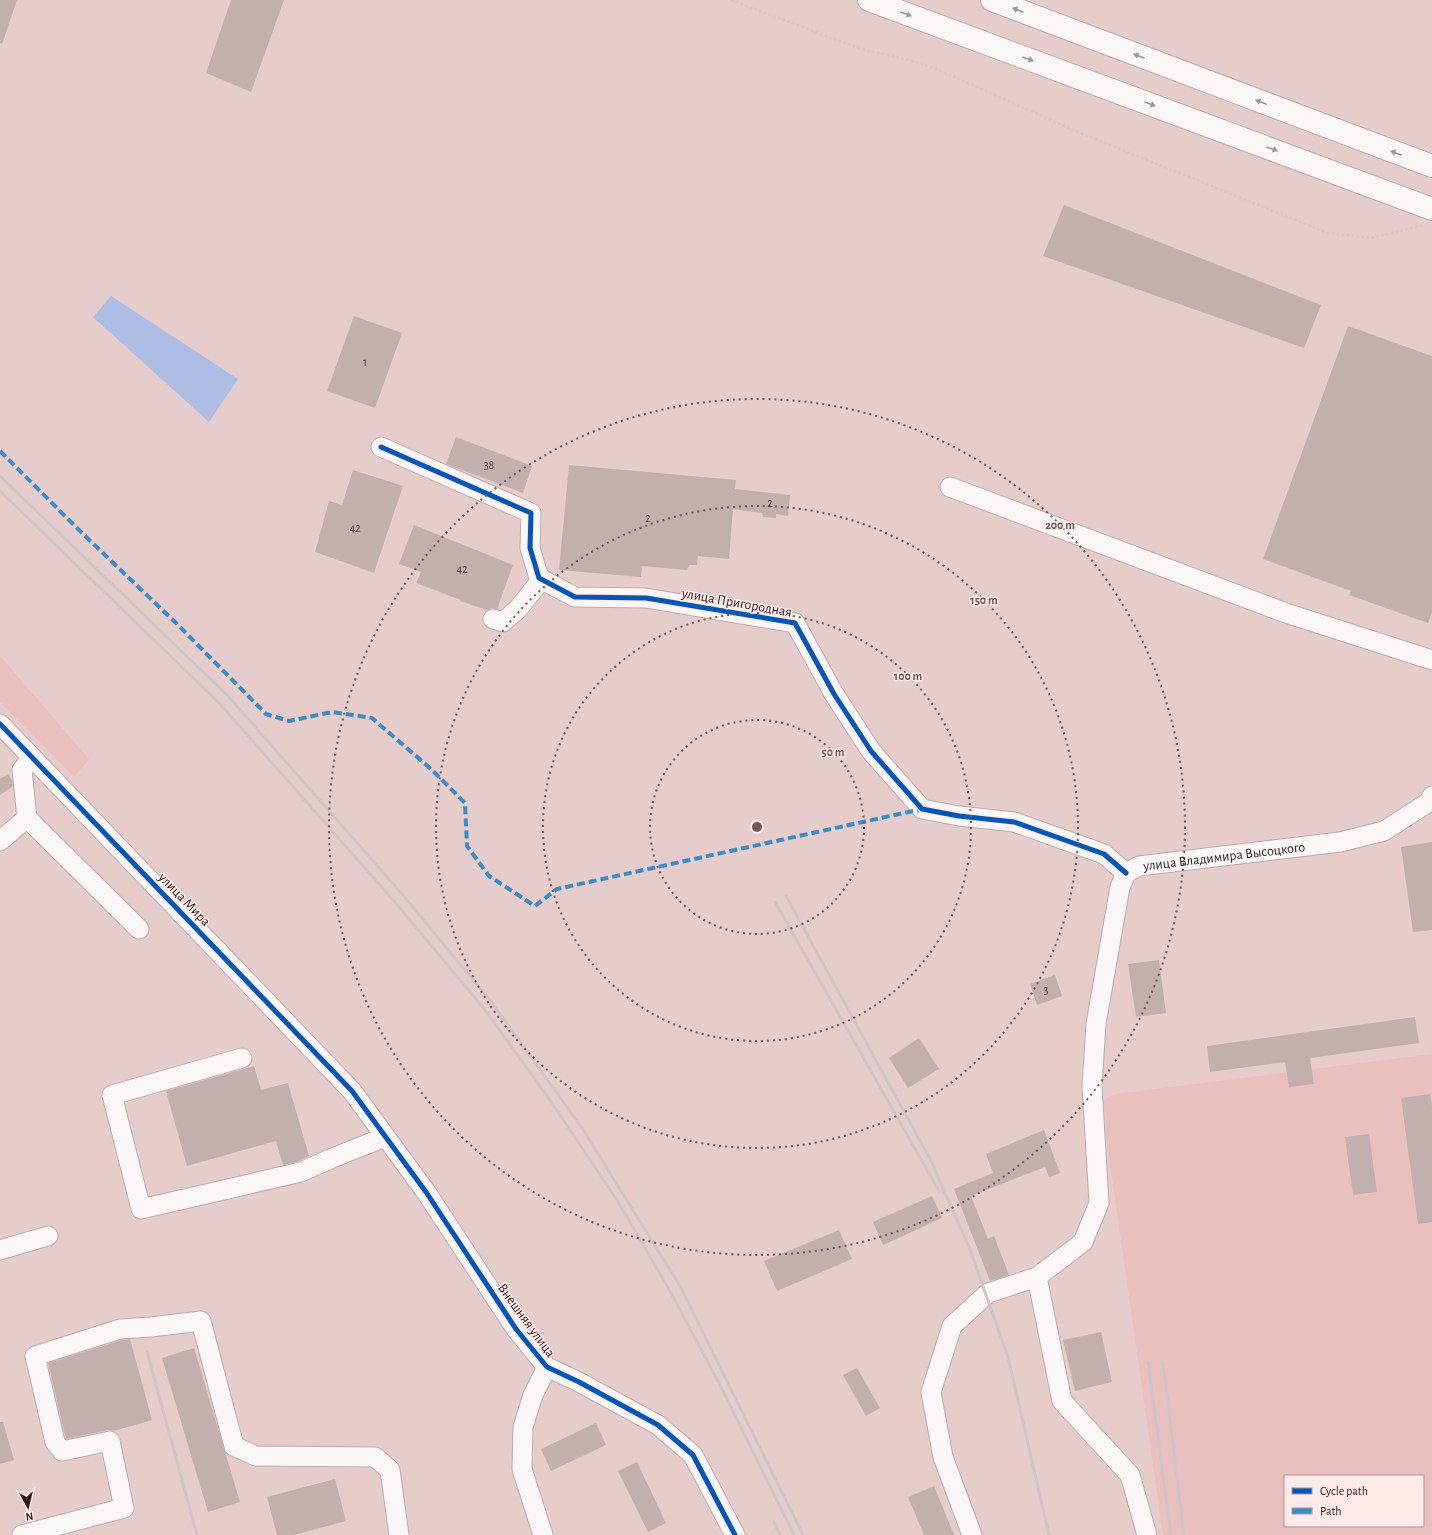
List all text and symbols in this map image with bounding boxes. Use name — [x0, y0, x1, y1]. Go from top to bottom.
one-way arrow — [1011, 6, 1023, 12]
one-way arrow — [900, 11, 912, 17]
one-way arrow — [1133, 52, 1145, 58]
one-way arrow — [1022, 56, 1034, 62]
one-way arrow — [1254, 98, 1266, 104]
one-way arrow — [1144, 102, 1156, 108]
one-way arrow — [1266, 147, 1278, 153]
one-way arrow — [1389, 149, 1401, 155]
house number: 1 — [363, 356, 367, 368]
house number: 38 — [484, 459, 495, 471]
house number: 2 — [767, 497, 773, 509]
house number: 2 — [645, 512, 651, 524]
text: 200 m — [1045, 519, 1075, 531]
house number: 42 — [349, 522, 361, 534]
house number: 42 — [456, 563, 468, 575]
street label: улица Пригородная — [680, 586, 793, 620]
text: 150 m — [970, 594, 998, 606]
text: 100 m — [894, 670, 922, 682]
text: 50 m — [822, 746, 845, 758]
centre of rings — [750, 820, 764, 834]
street label: улица Владимира Высоцкого — [1141, 840, 1306, 874]
street label: улица Мира — [155, 870, 213, 929]
house number: 3 — [1044, 984, 1049, 996]
street label: Внешняя улица — [495, 1281, 558, 1361]
legend — [1284, 1475, 1424, 1527]
text: Cycle path — [1320, 1485, 1368, 1498]
north arrow — [8, 1487, 48, 1527]
text: Path — [1320, 1505, 1342, 1517]
text: N — [25, 1510, 34, 1522]

